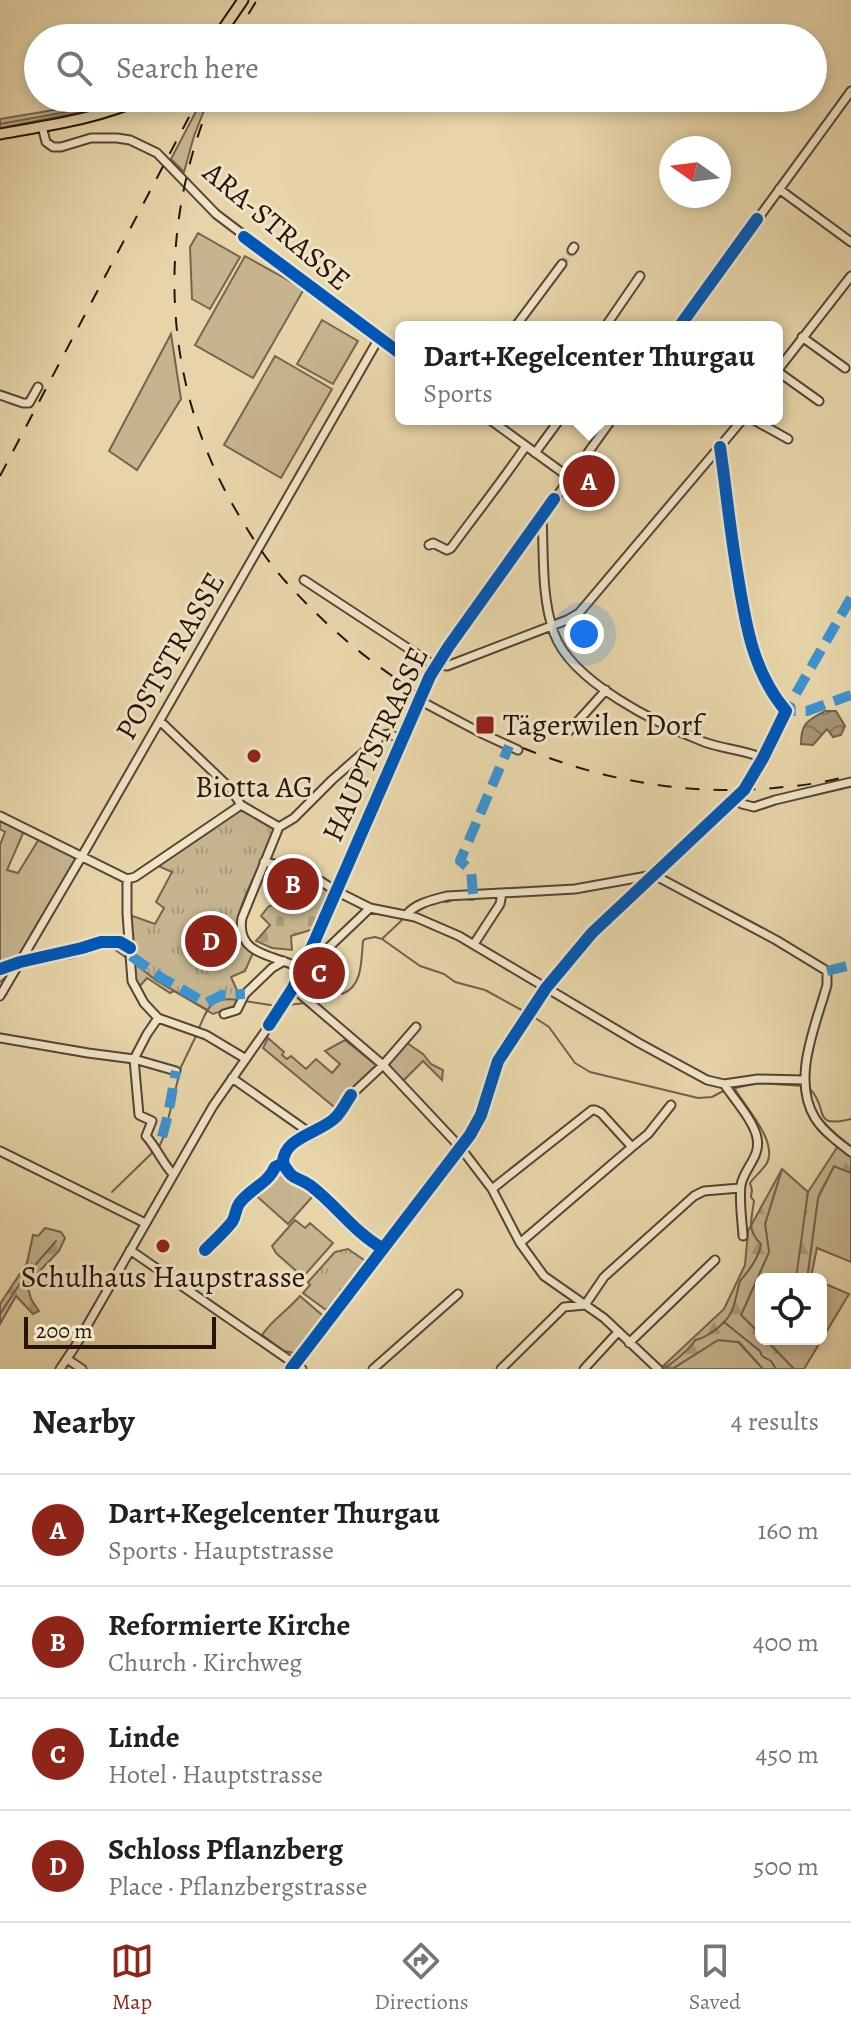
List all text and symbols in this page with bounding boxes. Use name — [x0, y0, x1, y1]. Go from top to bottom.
search box — [24, 24, 827, 112]
icon: search — [52, 46, 96, 90]
text: Search here — [116, 48, 259, 88]
north arrow — [659, 136, 731, 208]
street label: ARA-STRASSE — [194, 152, 359, 299]
popup — [395, 321, 783, 425]
text: Dart+Kegelcenter Thurgau — [423, 336, 755, 376]
text: Sports — [423, 376, 493, 411]
pin: A — [563, 451, 615, 511]
street label: POSTSTRASSE — [106, 565, 234, 747]
your location — [564, 614, 604, 654]
street label: HAUPTSTRASSE — [312, 640, 438, 848]
place label: Tägerwilen Dorf — [503, 705, 707, 745]
marker: Tägerwilen Dorf — [474, 714, 496, 736]
marker: Biotta AG — [245, 747, 263, 765]
place label: Biotta AG — [195, 767, 313, 807]
pin: B — [267, 854, 319, 914]
pin: D — [185, 911, 237, 971]
pin: C — [293, 943, 345, 1003]
marker: Schulhaus Haupstrasse — [154, 1237, 172, 1255]
place label: Schulhaus Haupstrasse — [21, 1257, 305, 1297]
map controls — [755, 1273, 827, 1345]
button: locate — [755, 1273, 827, 1345]
scale bar — [24, 1313, 216, 1349]
text: 200 m — [36, 1316, 93, 1346]
text: Nearby — [32, 1398, 135, 1445]
text: 4 results — [731, 1404, 819, 1439]
text: Dart+Kegelcenter Thurgau — [108, 1493, 440, 1533]
text: A — [50, 1513, 66, 1548]
text: 160 m — [757, 1513, 819, 1548]
text: Sports · Hauptstrasse — [108, 1533, 334, 1568]
text: Reformierte Kirche — [108, 1605, 350, 1645]
text: B — [50, 1625, 66, 1660]
text: 400 m — [753, 1625, 819, 1660]
text: Church · Kirchweg — [108, 1645, 302, 1680]
text: Linde — [108, 1717, 180, 1757]
text: C — [50, 1737, 66, 1772]
text: 450 m — [755, 1737, 819, 1772]
text: Hotel · Hauptstrasse — [108, 1757, 323, 1792]
text: Schloss Pflanzberg — [108, 1829, 343, 1869]
text: D — [49, 1849, 67, 1884]
text: 500 m — [753, 1849, 819, 1884]
text: Place · Pflanzbergstrasse — [108, 1869, 367, 1904]
tab: Map — [110, 1939, 154, 2017]
tab: Directions — [374, 1939, 469, 2017]
tab: Saved — [689, 1939, 741, 2017]

